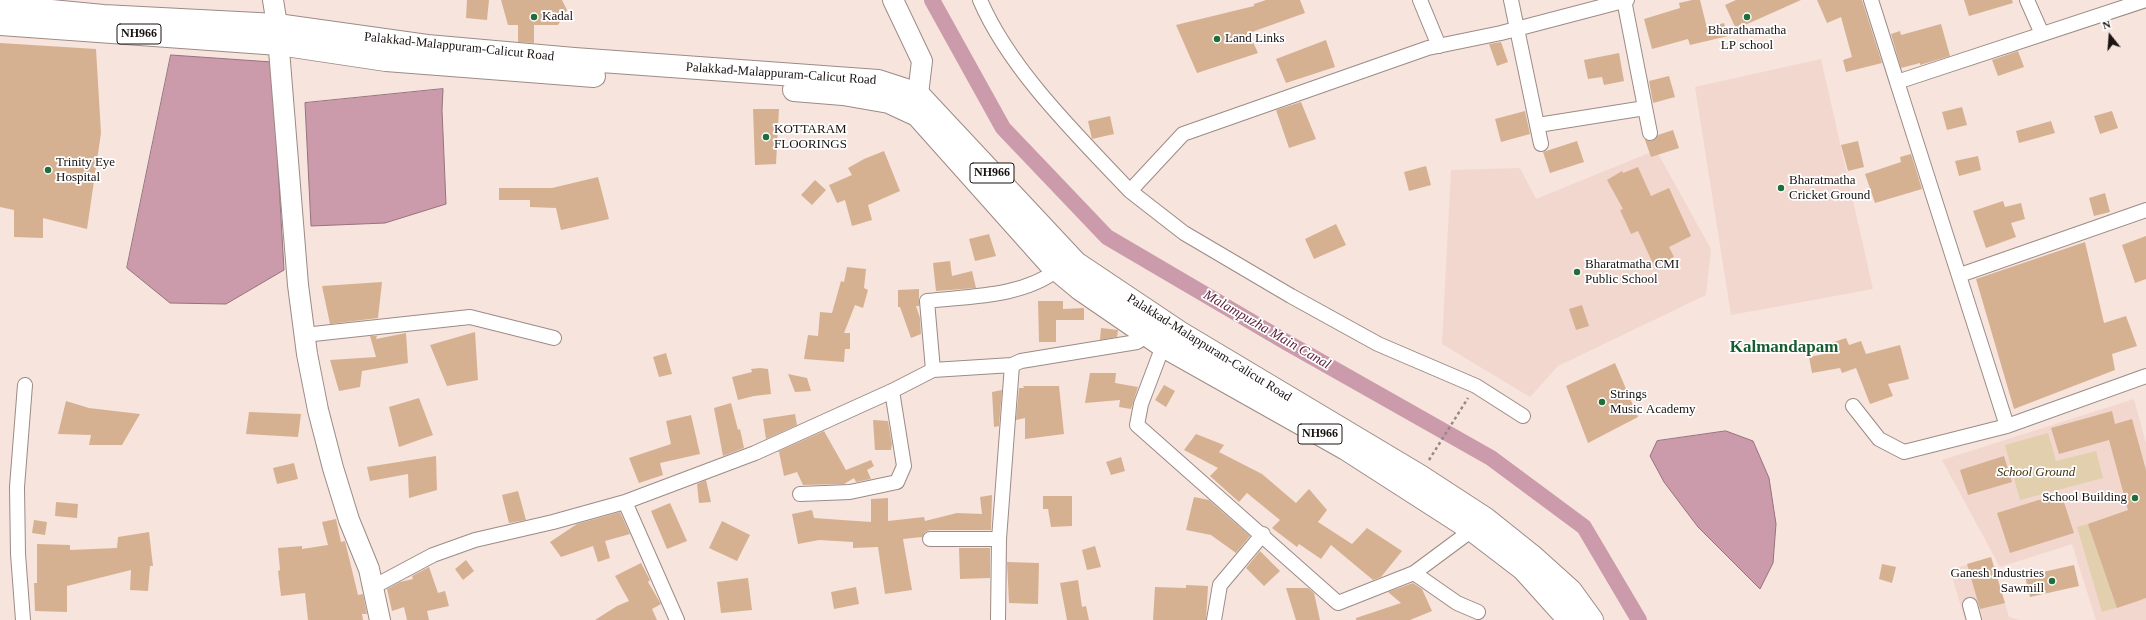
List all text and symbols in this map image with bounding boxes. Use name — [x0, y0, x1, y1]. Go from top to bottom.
place label: Kadal — [542, 9, 573, 25]
marker: Kadal — [529, 12, 539, 22]
marker: Bharathamatha LP school — [1742, 12, 1752, 22]
north arrow — [2090, 16, 2130, 56]
text: N — [2101, 18, 2112, 31]
place label: Bharathamatha LP school — [1708, 23, 1786, 54]
road number: NH966 — [117, 24, 161, 44]
street label: Palakkad-Malappuram-Calicut Road — [363, 29, 555, 65]
place label: Land Links — [1225, 31, 1285, 47]
marker: Land Links — [1212, 34, 1222, 44]
street label: Palakkad-Malappuram-Calicut Road — [685, 60, 877, 88]
place label: KOTTARAM FLOORINGS — [774, 122, 847, 153]
marker: KOTTARAM FLOORINGS — [761, 132, 771, 142]
place label: Trinity Eye Hospital — [56, 155, 115, 186]
road number: NH966 — [970, 163, 1014, 183]
marker: Trinity Eye Hospital — [43, 165, 53, 175]
place label: Bharatmatha Cricket Ground — [1789, 173, 1870, 204]
marker: Bharatmatha Cricket Ground — [1776, 183, 1786, 193]
place label: Bharatmatha CMI Public School — [1585, 257, 1679, 288]
marker: Bharatmatha CMI Public School — [1572, 267, 1582, 277]
water label: Malampuzha Main Canal — [1200, 287, 1334, 373]
street label: Palakkad-Malappuram-Calicut Road — [1124, 291, 1294, 405]
district label: Kalmandapam — [1730, 338, 1838, 358]
place label: Strings Music Academy — [1610, 387, 1696, 418]
marker: Strings Music Academy — [1597, 397, 1607, 407]
road number: NH966 — [1298, 424, 1342, 444]
park label: School Ground — [1997, 465, 2075, 481]
place label: School Building — [2042, 490, 2127, 506]
marker: School Building — [2130, 493, 2140, 503]
place label: Ganesh Industries Sawmill — [1950, 566, 2044, 597]
marker: Ganesh Industries Sawmill — [2047, 576, 2057, 586]

